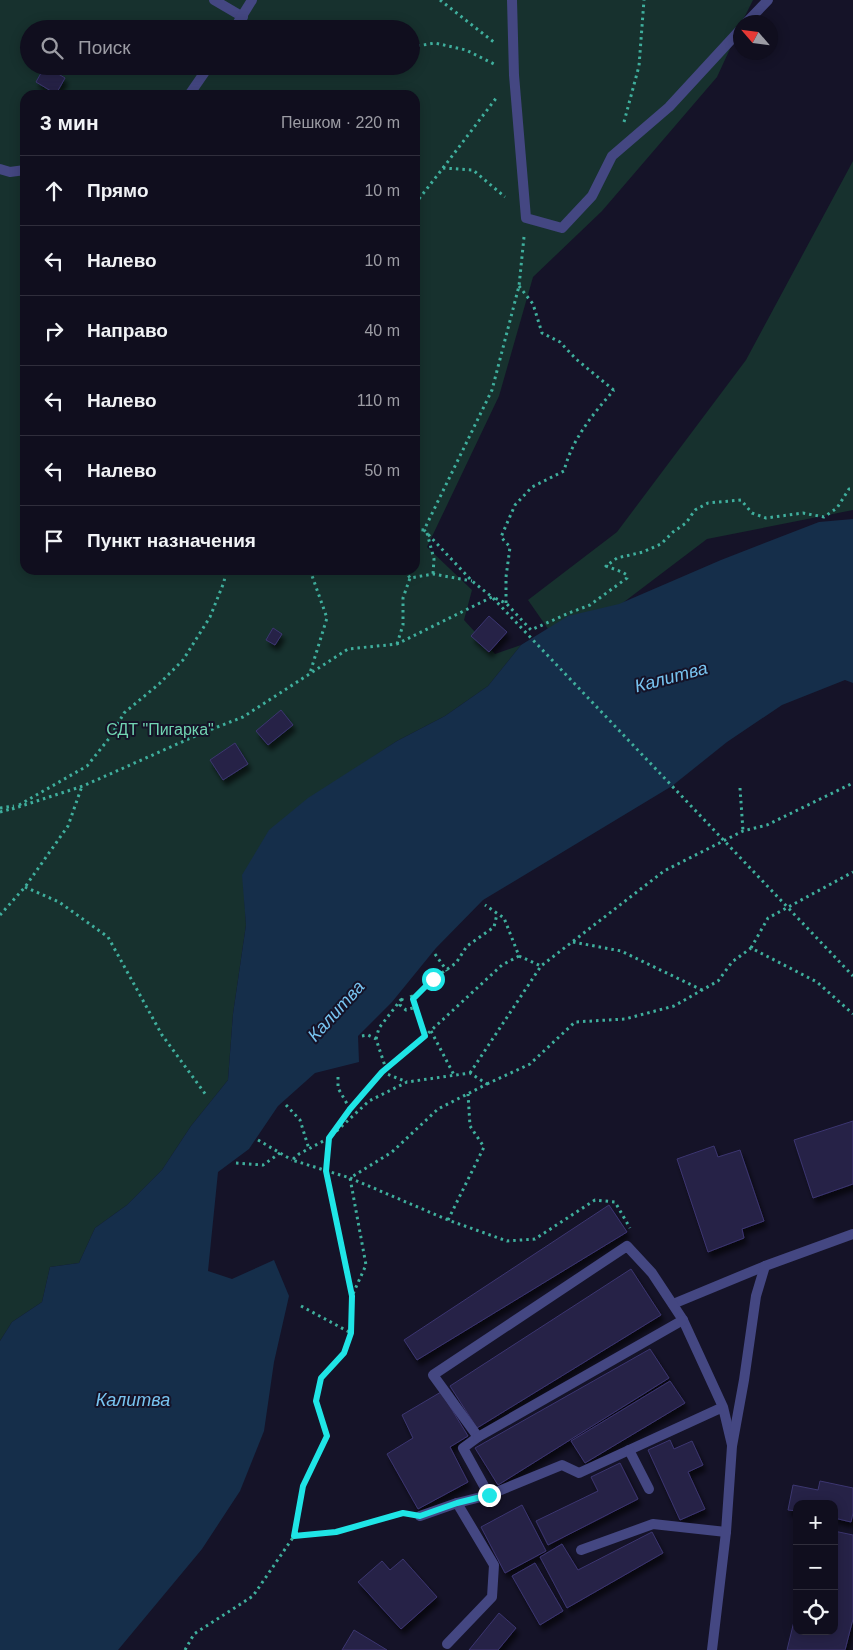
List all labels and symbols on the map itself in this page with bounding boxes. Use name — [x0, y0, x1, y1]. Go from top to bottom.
north arrow — [733, 15, 778, 60]
water label: Калитва — [632, 658, 710, 696]
park label: СДТ "Пигарка" — [106, 721, 214, 738]
route start — [422, 968, 445, 991]
water label: Калитва — [304, 977, 368, 1045]
water label: Калитва — [96, 1390, 170, 1410]
route end — [478, 1484, 501, 1507]

